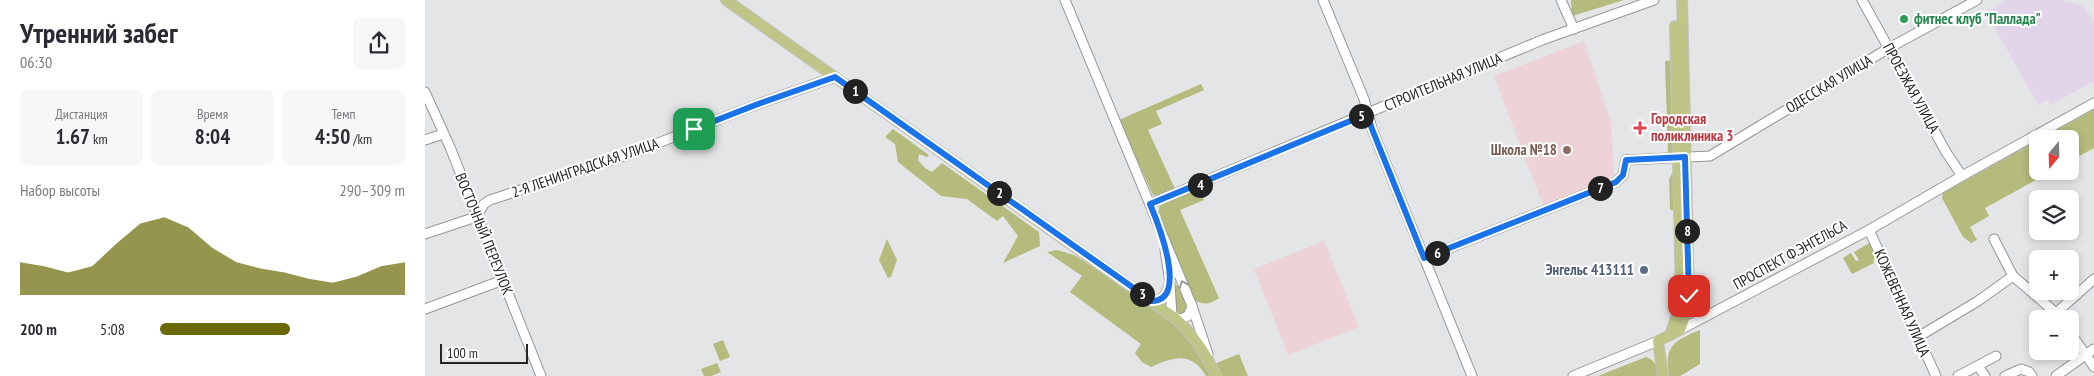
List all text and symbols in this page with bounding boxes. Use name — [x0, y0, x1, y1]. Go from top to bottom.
place label: фитнес клуб "Паллада" — [1914, 9, 2041, 28]
marker: фитнес клуб "Паллада" — [1898, 13, 1910, 25]
text: Утренний забег — [20, 14, 178, 51]
button: share — [353, 17, 405, 69]
street label: ПРОЕЗЖАЯ УЛИЦА — [1879, 39, 1944, 137]
street label: СТРОИТЕЛЬНАЯ УЛИЦА — [1381, 48, 1505, 115]
street label: ОДЕССКАЯ УЛИЦА — [1782, 50, 1876, 117]
text: 06:30 — [20, 52, 52, 72]
pin: 1 — [843, 78, 867, 104]
text: 1 — [852, 82, 859, 100]
pin: 5 — [1349, 104, 1373, 128]
text: Дистанция — [55, 105, 108, 123]
text: Время — [197, 105, 228, 123]
text: Темп — [332, 105, 355, 123]
text: 5 — [1358, 107, 1365, 125]
pin — [673, 108, 715, 150]
place label: Городская поликлиника 3 — [1651, 109, 1733, 145]
icon: arrive — [680, 115, 708, 143]
marker: Городская поликлиника 3 — [1633, 121, 1647, 135]
text: 1.67 — [55, 123, 90, 150]
text: 8:04 — [195, 123, 230, 150]
text: 4:50 — [315, 123, 350, 150]
text: km — [90, 130, 108, 148]
text: /km — [350, 130, 372, 148]
north arrow — [2029, 130, 2079, 180]
map controls — [2029, 130, 2079, 360]
street label: 2-Я ЛЕНИНГРАДСКАЯ УЛИЦА — [509, 133, 662, 202]
place label: Школа №18 — [1491, 140, 1557, 159]
marker: Школа №18 — [1561, 144, 1573, 156]
street label: ВОСТОЧНЫЙ ПЕРЕУЛОК — [451, 170, 518, 298]
pin: 4 — [1187, 172, 1213, 198]
text: 4 — [1197, 176, 1204, 194]
pin: 7 — [1587, 176, 1613, 200]
text: 7 — [1597, 179, 1604, 197]
text: Набор высоты — [20, 180, 100, 200]
text: 290–309 m — [340, 180, 405, 200]
pin: 2 — [987, 180, 1011, 206]
text: 2 — [996, 184, 1003, 202]
button: layers — [2029, 190, 2079, 240]
street label: ПРОСПЕКТ Ф.ЭНГЕЛЬСА — [1730, 215, 1851, 294]
pin: 8 — [1675, 218, 1699, 244]
text: 8 — [1684, 222, 1691, 240]
pin: 6 — [1425, 240, 1449, 266]
text: 6 — [1434, 244, 1441, 262]
street label: КОЖЕВЕННАЯ УЛИЦА — [1870, 246, 1935, 360]
button: + — [2029, 250, 2079, 300]
place label: Энгельс 413111 — [1545, 260, 1634, 279]
marker: Энгельс 413111 — [1638, 264, 1650, 276]
pin — [1668, 275, 1710, 317]
one-way arrow — [1179, 280, 1189, 289]
pin: 3 — [1129, 282, 1155, 306]
icon: check — [1675, 282, 1703, 310]
text: 3 — [1139, 285, 1146, 303]
button: − — [2029, 310, 2079, 360]
text: 200 m — [20, 319, 57, 339]
text: 5:08 — [100, 319, 125, 339]
scale bar — [440, 341, 527, 364]
text: 100 m — [447, 344, 478, 362]

